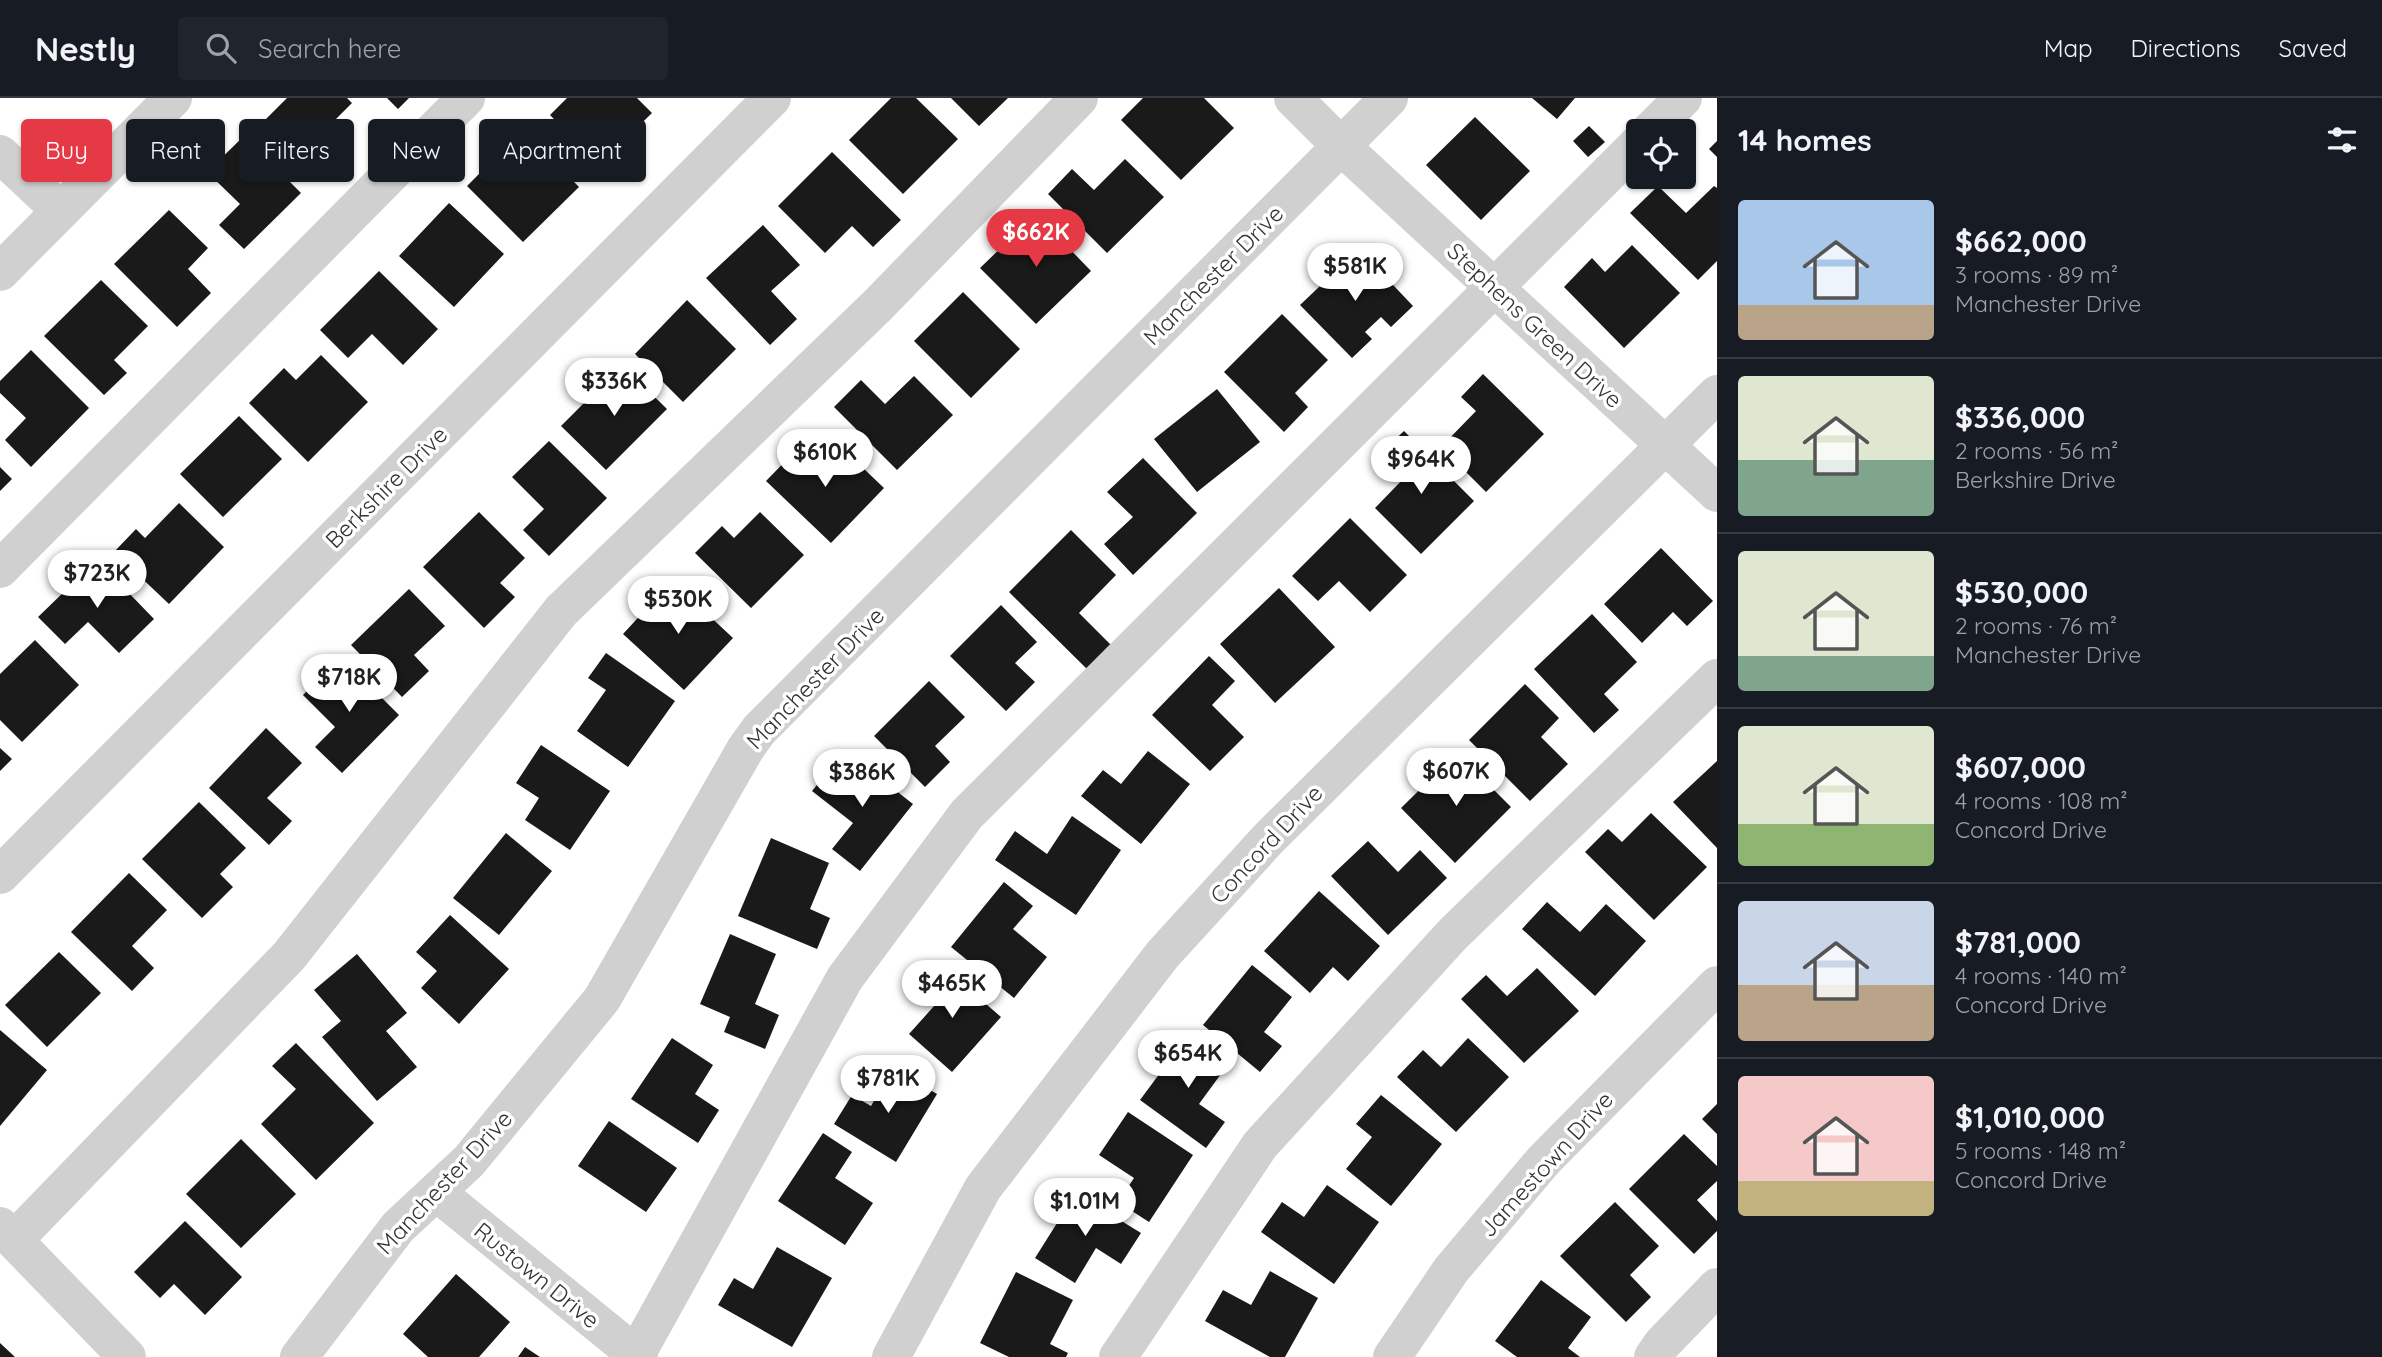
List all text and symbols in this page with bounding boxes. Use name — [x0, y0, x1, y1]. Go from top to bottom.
search box — [178, 17, 668, 80]
text: Nestly — [35, 28, 136, 69]
icon: search — [202, 29, 240, 67]
text: Search here — [258, 32, 401, 65]
text: Map — [2044, 33, 2093, 63]
text: Directions — [2131, 33, 2241, 63]
text: Saved — [2279, 33, 2347, 63]
chip: Buy — [21, 119, 112, 182]
chip: Rent — [126, 119, 225, 182]
chip: Filters — [239, 119, 354, 182]
chip: New — [368, 119, 465, 182]
chip: Apartment — [479, 119, 646, 182]
map controls — [1626, 119, 1696, 189]
button: locate — [1626, 119, 1696, 189]
text: 14 homes — [1738, 121, 1872, 159]
icon: filters — [2323, 121, 2361, 159]
street label: Manchester Drive — [1137, 199, 1289, 351]
pin: $662K — [987, 209, 1085, 269]
text: $662K — [1002, 217, 1070, 246]
text: $662,000 — [1955, 222, 2087, 260]
icon: home — [1794, 228, 1878, 312]
street label: Stephens Green Drive — [1441, 236, 1629, 414]
pin: $581K — [1306, 244, 1404, 303]
text: $581K — [1323, 251, 1387, 280]
text: 3 rooms · 89 m² — [1955, 260, 2118, 289]
text: Manchester Drive — [1955, 289, 2141, 318]
pin: $336K — [565, 358, 663, 418]
text: $336K — [581, 366, 647, 395]
text: $336,000 — [1955, 398, 2085, 436]
icon: home — [1794, 404, 1878, 488]
street label: Berkshire Drive — [319, 420, 453, 554]
pin: $610K — [776, 430, 874, 489]
pin: $964K — [1372, 436, 1470, 496]
text: 2 rooms · 56 m² — [1955, 436, 2118, 465]
text: $610K — [793, 437, 857, 466]
text: $964K — [1387, 444, 1455, 473]
text: Berkshire Drive — [1955, 465, 2116, 494]
pin: $723K — [48, 550, 146, 610]
text: $723K — [64, 558, 130, 587]
text: $530,000 — [1955, 573, 2088, 611]
pin: $530K — [629, 576, 727, 636]
icon: home — [1794, 579, 1878, 663]
text: $530K — [644, 584, 712, 613]
street label: Manchester Drive — [740, 601, 890, 755]
text: 2 rooms · 76 m² — [1955, 611, 2117, 640]
text: Manchester Drive — [1955, 640, 2141, 669]
pin: $718K — [300, 654, 398, 714]
text: $718K — [317, 662, 381, 691]
pin: $607K — [1407, 748, 1505, 808]
text: $607,000 — [1955, 748, 2086, 786]
pin: $386K — [813, 750, 911, 809]
icon: home — [1794, 754, 1878, 838]
text: $607K — [1422, 756, 1490, 785]
text: $386K — [829, 757, 895, 786]
street label: Concord Drive — [1204, 779, 1328, 909]
text: 4 rooms · 108 m² — [1955, 786, 2128, 815]
text: Concord Drive — [1955, 815, 2107, 844]
text: $781,000 — [1955, 923, 2081, 961]
icon: home — [1794, 929, 1878, 1013]
pin: $465K — [903, 960, 1001, 1020]
text: 4 rooms · 140 m² — [1955, 961, 2127, 990]
text: $465K — [918, 968, 986, 997]
text: Concord Drive — [1955, 990, 2107, 1019]
pin: $654K — [1139, 1030, 1237, 1090]
text: $654K — [1154, 1038, 1222, 1067]
pin: $781K — [839, 1056, 937, 1115]
text: $781K — [857, 1063, 919, 1092]
street label: Jamestown Drive — [1473, 1085, 1619, 1243]
text: $1,010,000 — [1955, 1098, 2105, 1136]
street label: Manchester Drive — [370, 1104, 518, 1260]
icon: home — [1794, 1104, 1878, 1188]
text: 5 rooms · 148 m² — [1955, 1136, 2126, 1165]
text: Concord Drive — [1955, 1165, 2107, 1194]
pin: $1.01M — [1028, 1178, 1142, 1238]
text: $1.01M — [1050, 1186, 1120, 1215]
street label: Rustown Drive — [468, 1216, 606, 1334]

